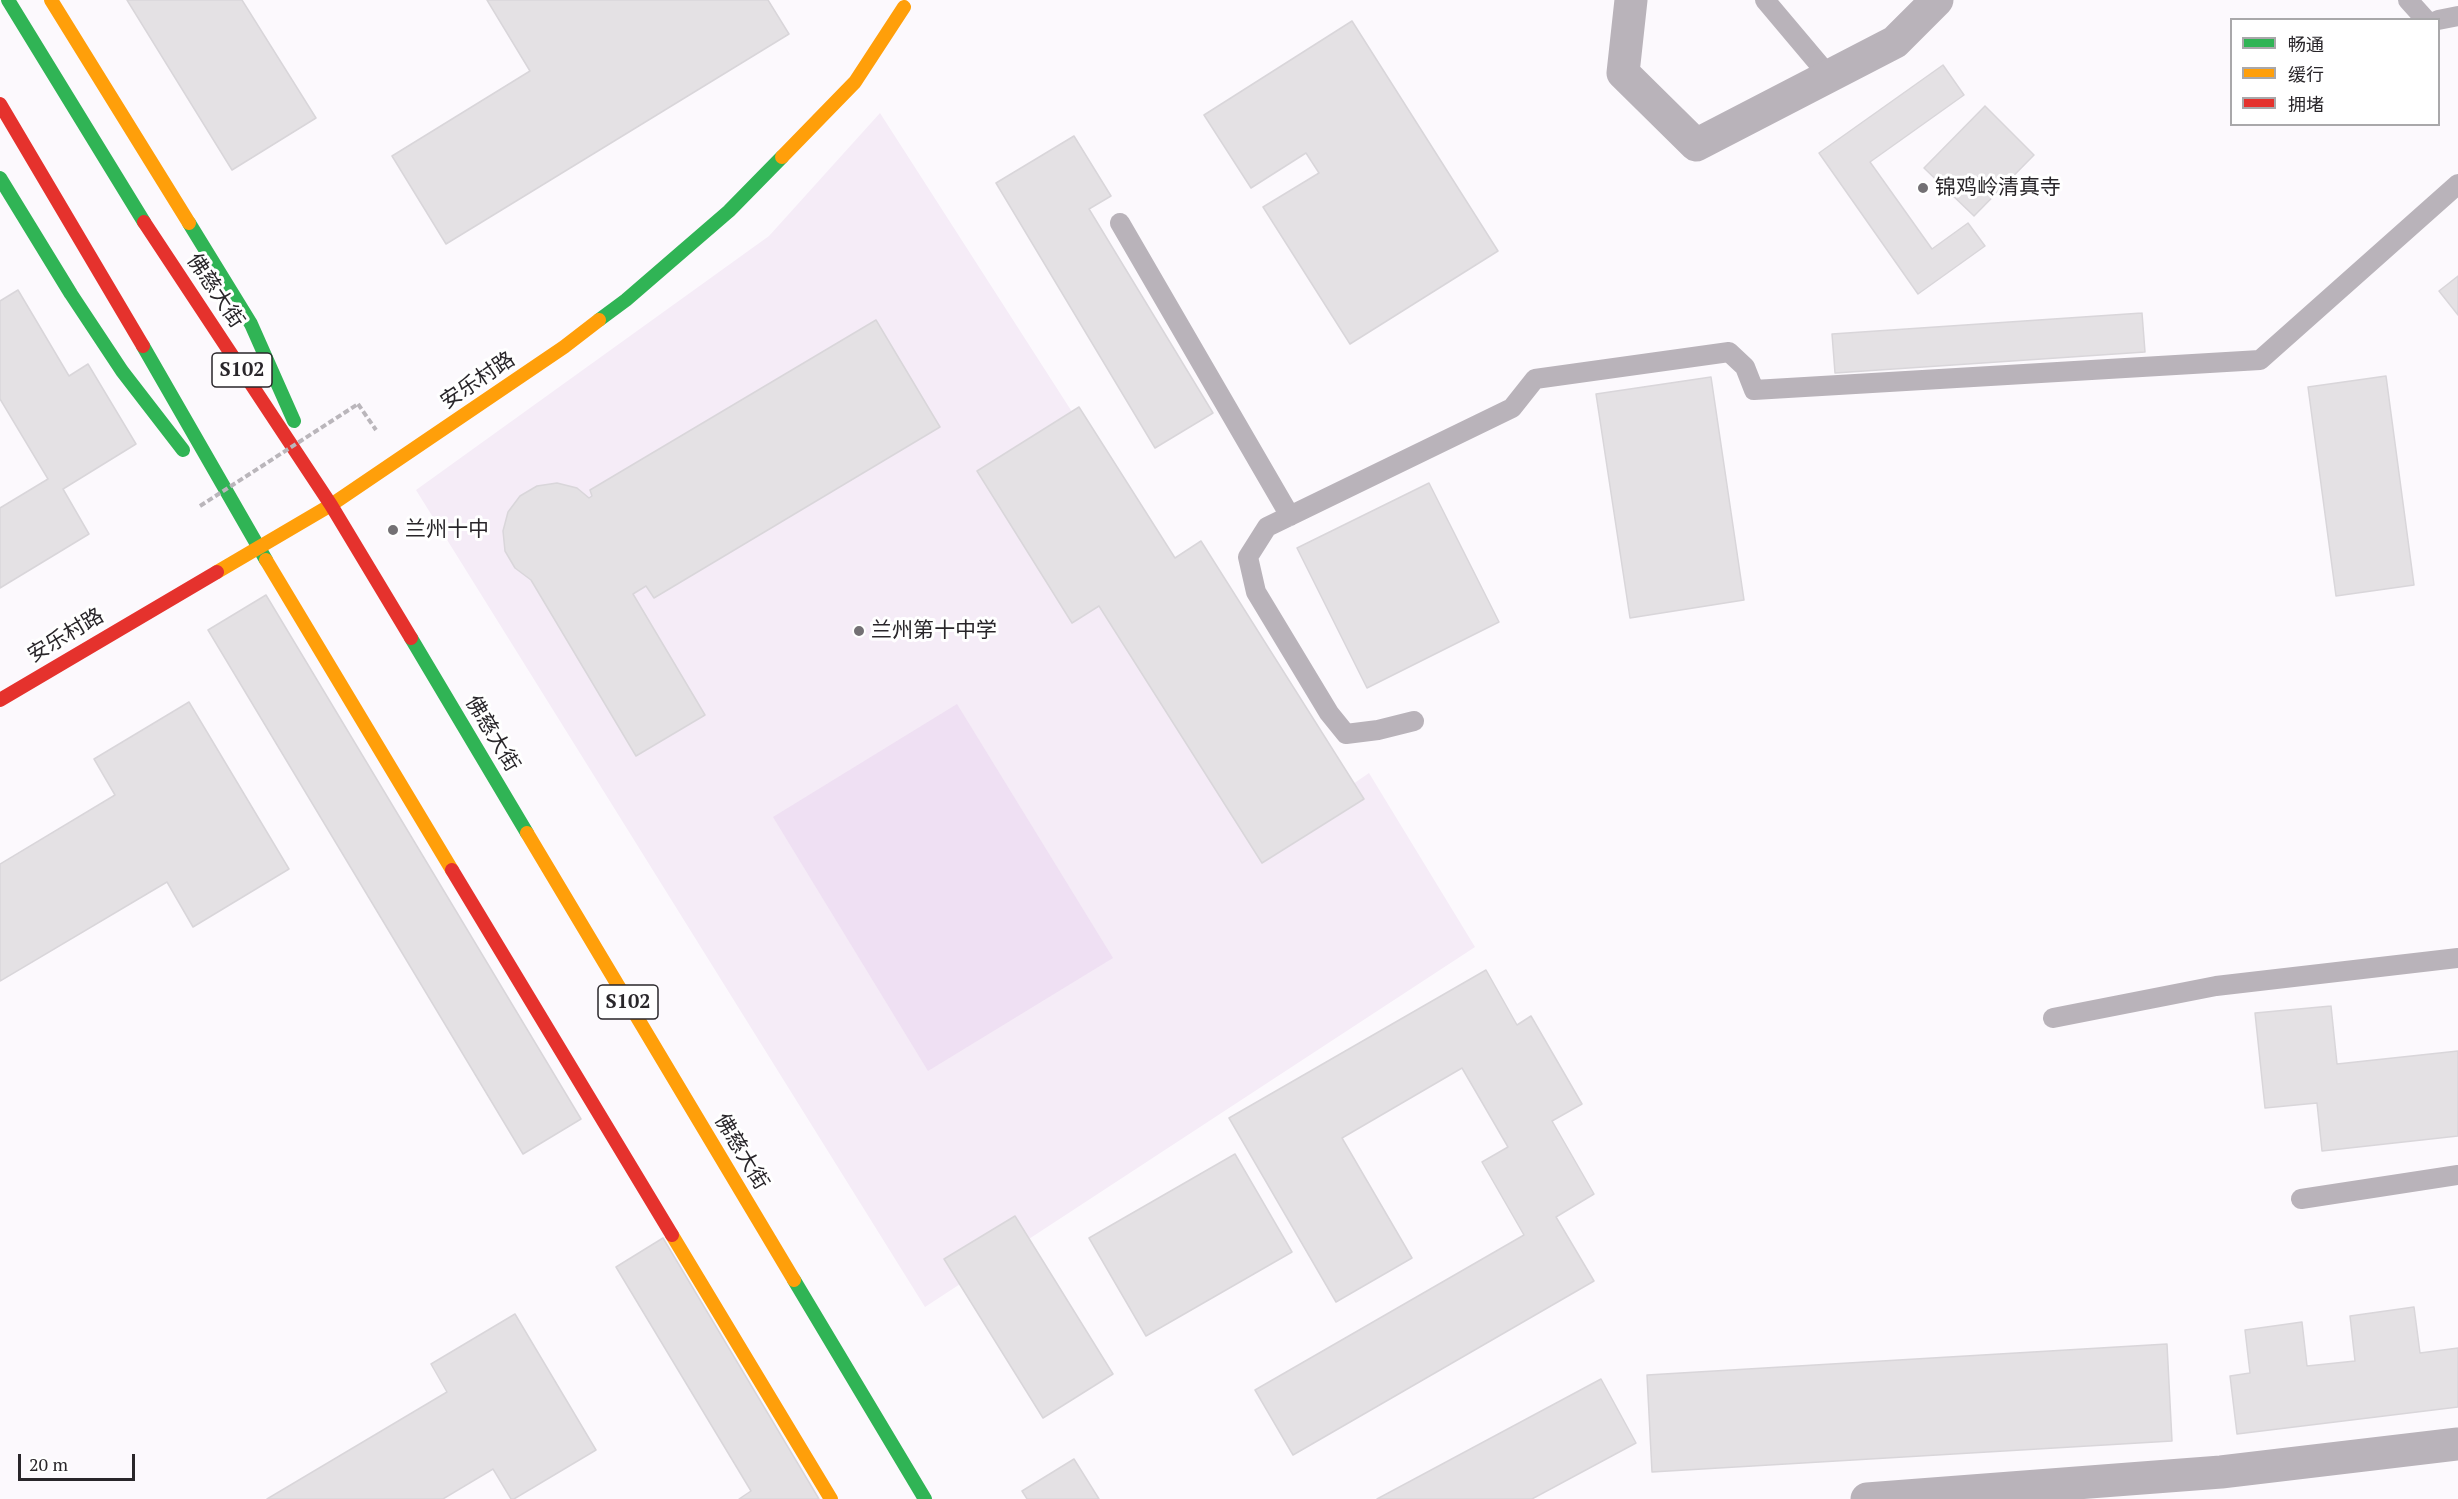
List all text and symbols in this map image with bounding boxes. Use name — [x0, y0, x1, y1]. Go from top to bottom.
legend — [2230, 18, 2440, 126]
text: 畅通 — [2288, 32, 2324, 56]
text: 缓行 — [2288, 62, 2324, 86]
text: 拥堵 — [2288, 92, 2324, 116]
place label: 锦鸡岭清真寺 — [1935, 175, 2061, 201]
marker: 锦鸡岭清真寺 — [1916, 181, 1930, 195]
street label: 佛慈大街 — [181, 249, 249, 333]
street label: 安乐村路 — [436, 347, 520, 415]
road number: S102 — [212, 353, 272, 387]
place label: 兰州十中 — [405, 517, 489, 543]
marker: 兰州十中 — [386, 523, 400, 537]
street label: 安乐村路 — [24, 604, 108, 668]
place label: 兰州第十中学 — [871, 618, 997, 644]
marker: 兰州第十中学 — [852, 624, 866, 638]
street label: 佛慈大街 — [460, 692, 524, 776]
road number: S102 — [598, 985, 658, 1019]
street label: 佛慈大街 — [709, 1110, 773, 1194]
scale bar — [21, 1442, 138, 1480]
text: 20 m — [29, 1452, 68, 1476]

